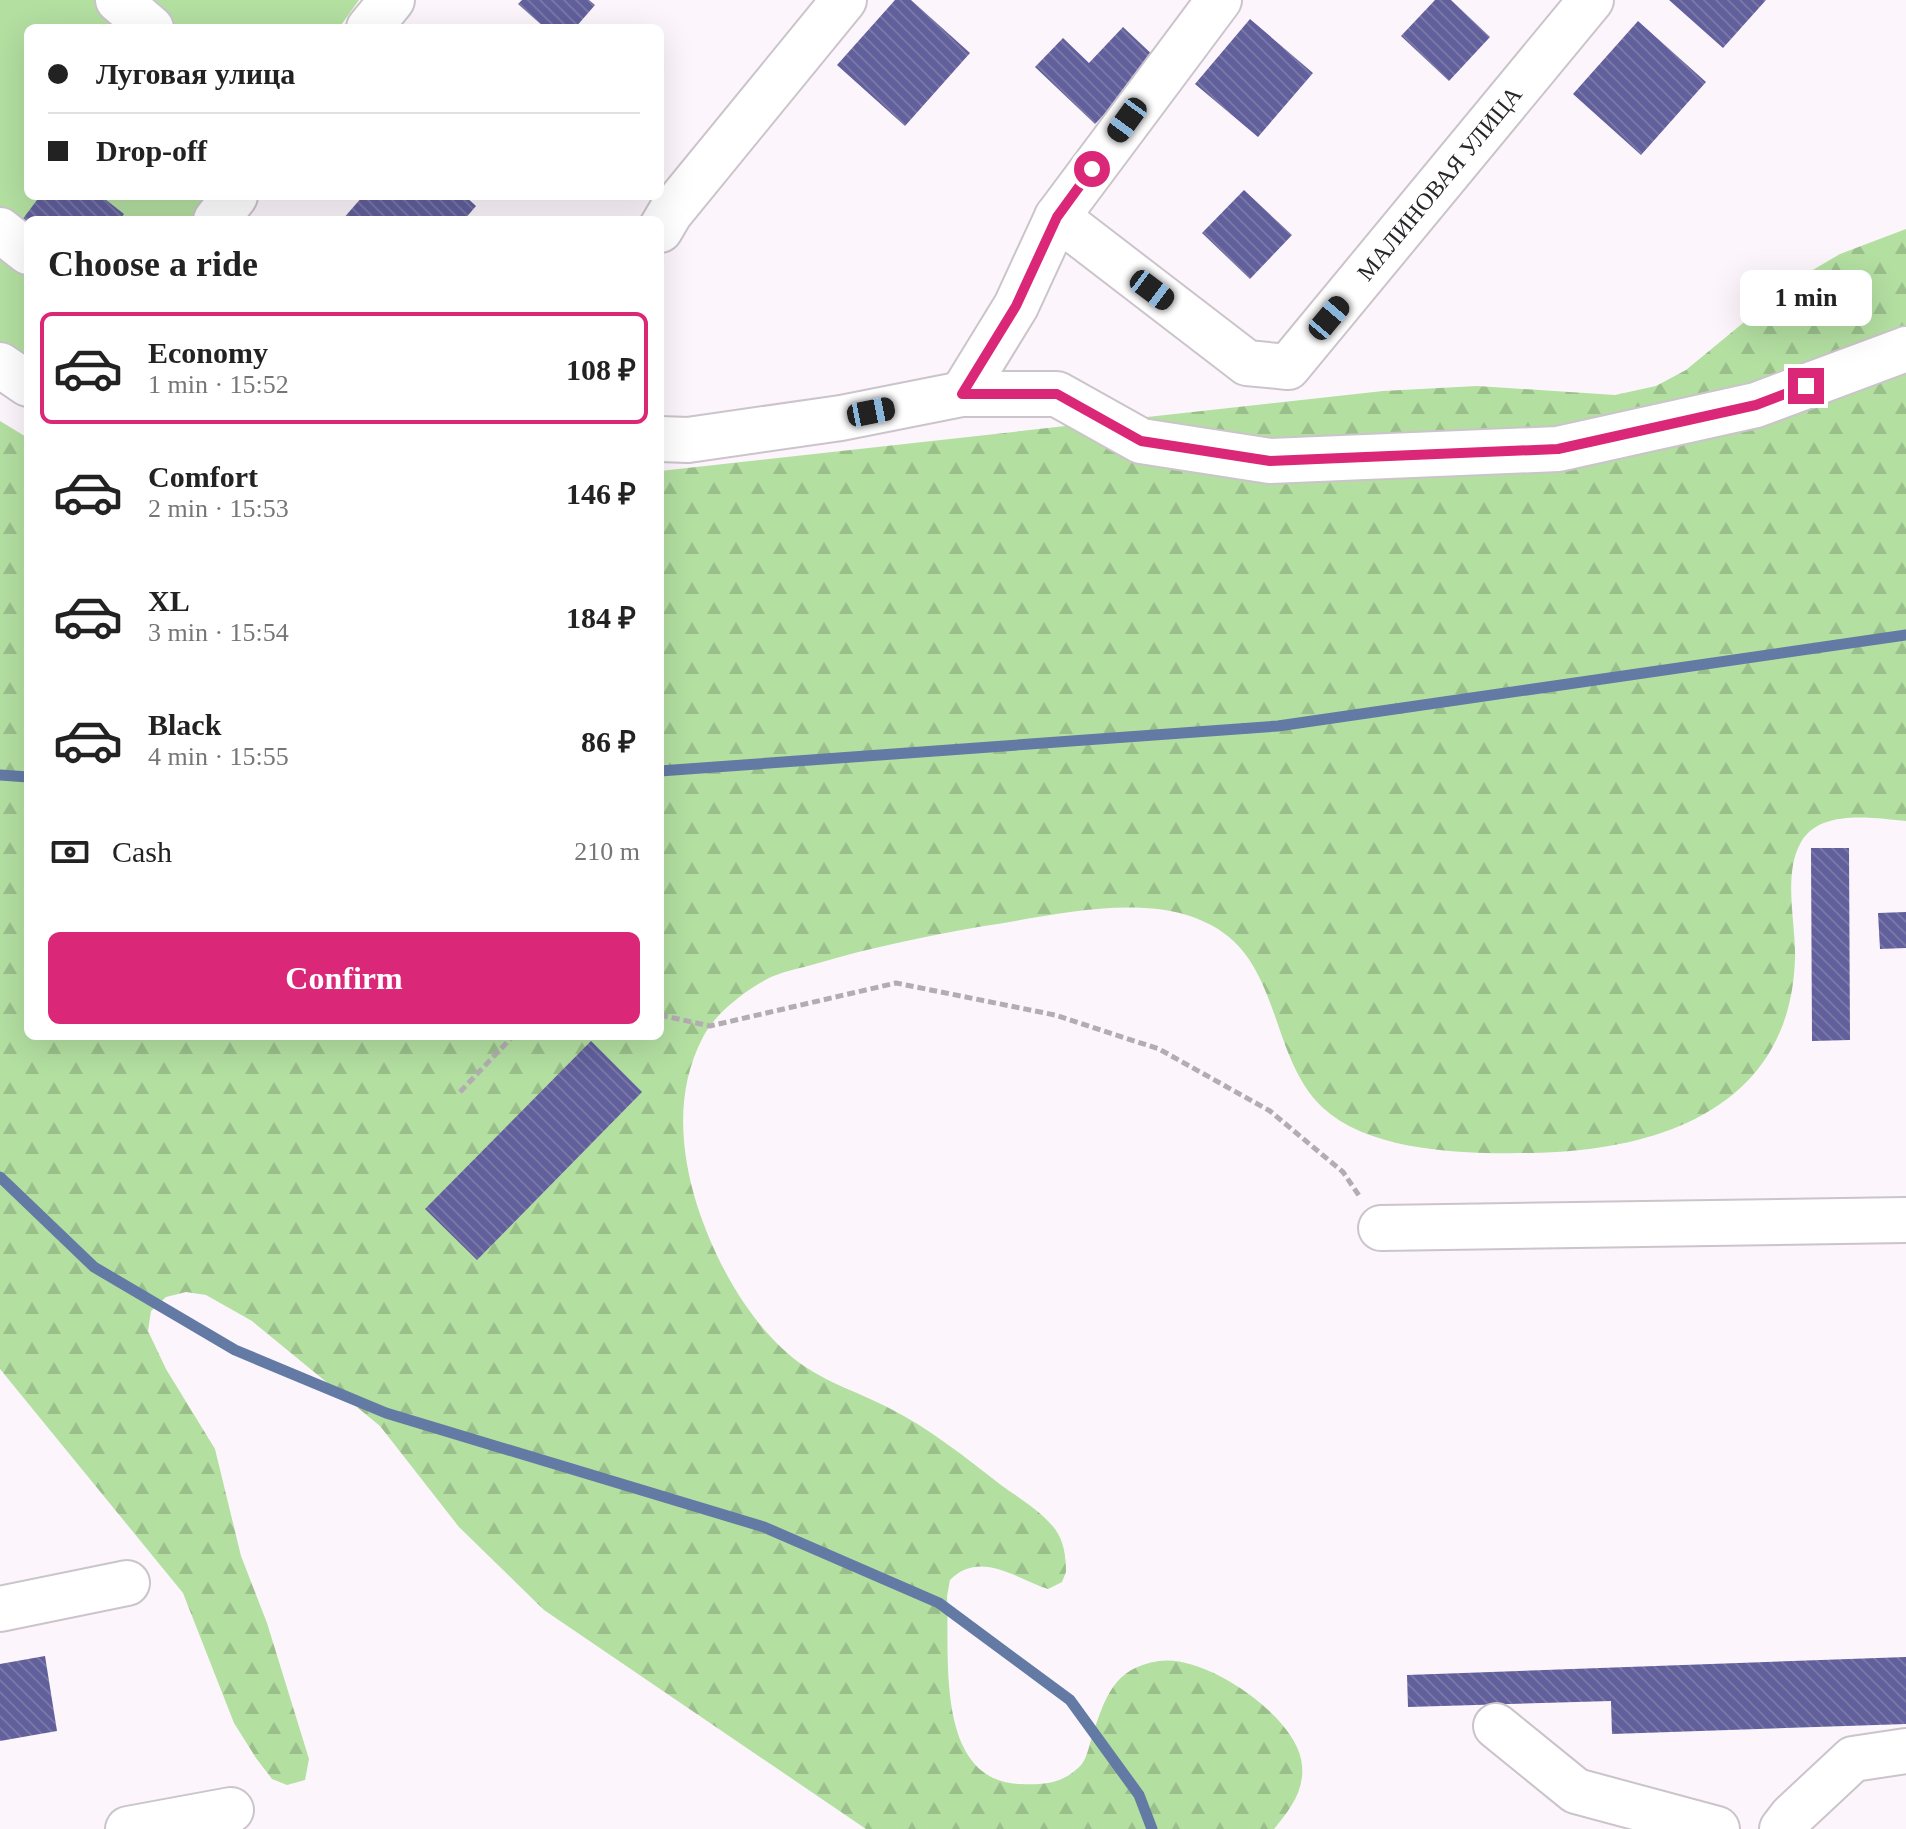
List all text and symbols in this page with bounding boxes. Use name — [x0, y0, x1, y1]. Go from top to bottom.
text: Луговая улица — [96, 57, 295, 90]
street label: МАЛИНОВАЯ УЛИЦА — [1352, 81, 1527, 286]
car — [1103, 94, 1151, 146]
text: Drop-off — [96, 134, 207, 167]
route start — [1074, 151, 1110, 187]
text: Choose a ride — [48, 244, 258, 284]
car — [1126, 266, 1178, 314]
callout: 1 min — [1740, 270, 1872, 326]
text: 1 min — [1775, 283, 1837, 312]
car — [1304, 292, 1354, 344]
icon: car — [52, 332, 124, 404]
text: Economy — [148, 336, 268, 369]
text: 108 ₽ — [566, 353, 636, 386]
route end — [1788, 368, 1824, 404]
text: 1 min · 15:52 — [148, 370, 289, 399]
car — [845, 396, 897, 428]
icon: car — [52, 456, 124, 528]
text: Comfort — [148, 460, 258, 493]
text: 146 ₽ — [566, 477, 636, 510]
text: 2 min · 15:53 — [148, 494, 289, 523]
icon: car — [52, 580, 124, 652]
text: XL — [148, 584, 190, 617]
text: 184 ₽ — [566, 601, 636, 634]
text: 3 min · 15:54 — [148, 618, 289, 647]
icon: car — [52, 704, 124, 776]
text: Black — [148, 708, 221, 741]
text: 86 ₽ — [581, 725, 636, 758]
text: 4 min · 15:55 — [148, 742, 289, 771]
icon: cash — [48, 830, 92, 874]
text: Cash — [112, 835, 172, 868]
text: 210 m — [574, 837, 640, 866]
button: Confirm — [48, 932, 640, 1024]

